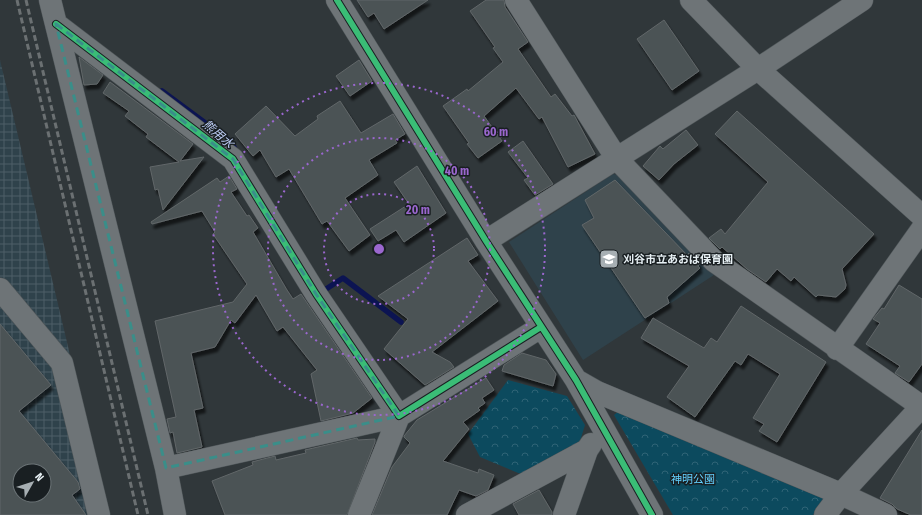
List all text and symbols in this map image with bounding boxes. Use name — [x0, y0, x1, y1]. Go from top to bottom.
water label: 熊用水 — [200, 117, 238, 152]
text: 60 m — [484, 125, 508, 139]
text: 40 m — [445, 164, 469, 178]
text: 20 m — [405, 203, 430, 217]
centre of rings — [372, 242, 386, 256]
school or university icon: 刈谷市立あおば保育園 — [598, 248, 620, 270]
place label: 刈谷市立あおば保育園 — [623, 253, 733, 266]
north arrow — [12, 463, 52, 503]
text: N — [32, 470, 47, 484]
park label: 神明公園 — [671, 473, 715, 486]

